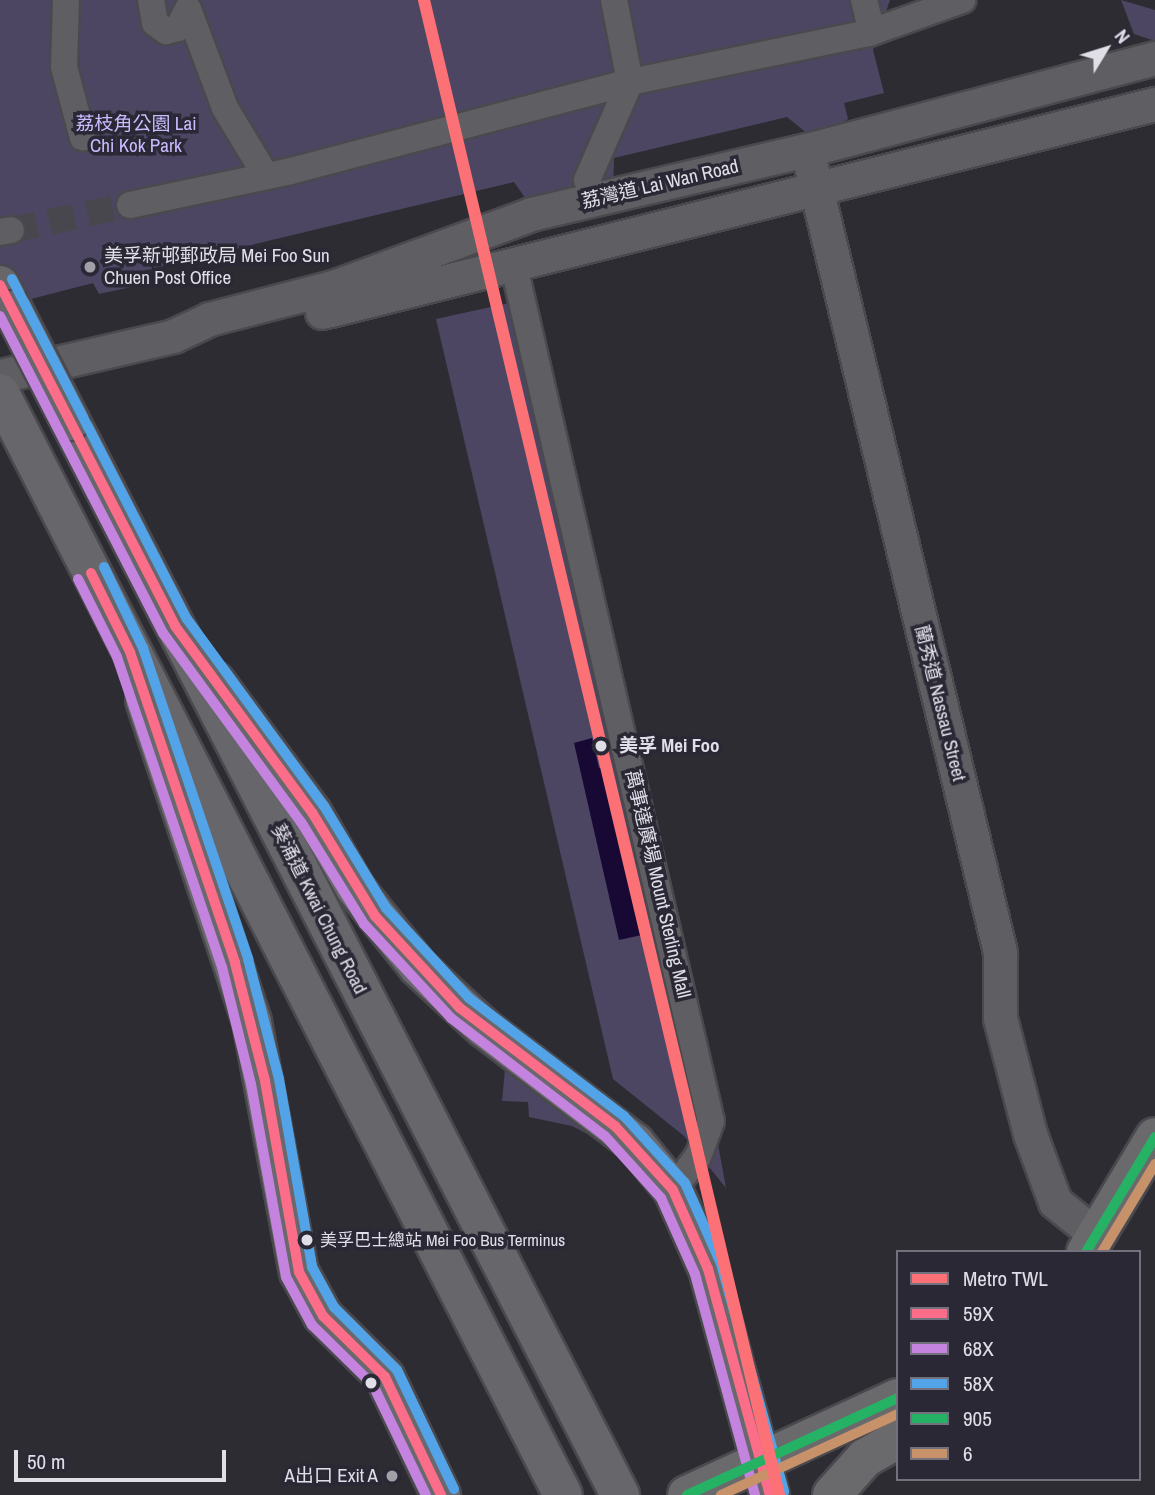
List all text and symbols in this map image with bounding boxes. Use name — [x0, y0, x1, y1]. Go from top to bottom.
north arrow — [1071, 14, 1141, 84]
text: N — [1109, 24, 1136, 49]
park label: 荔枝角公園 Lai Chi Kok Park — [76, 113, 196, 157]
street label: 荔灣道 Lai Wan Road — [579, 155, 741, 213]
place label: 美孚新邨郵政局 Mei Foo Sun Chuen Post Office — [104, 245, 330, 289]
marker: 美孚新邨郵政局 Mei Foo Sun Chuen Post Office — [82, 259, 98, 275]
street label: 蘭秀道 Nassau Street — [910, 623, 970, 783]
marker: 美孚 Mei Foo — [589, 734, 613, 758]
place label: 美孚 Mei Foo — [619, 735, 719, 757]
street label: 萬事達廣場 Mount Sterling Mall — [621, 768, 695, 1000]
street label: 葵涌道 Kwai Chung Road — [266, 820, 372, 998]
place label: 美孚巴士總站 Mei Foo Bus Terminus — [320, 1230, 565, 1250]
marker: 美孚巴士總站 Mei Foo Bus Terminus — [300, 1233, 314, 1247]
legend — [896, 1250, 1141, 1481]
text: Metro TWL — [963, 1264, 1048, 1293]
text: 59X — [963, 1299, 994, 1328]
text: 68X — [963, 1334, 994, 1363]
text: 58X — [963, 1369, 994, 1398]
unlabelled marker — [364, 1376, 378, 1390]
text: 905 — [963, 1404, 992, 1433]
scale bar — [18, 1436, 229, 1480]
text: 6 — [963, 1439, 973, 1468]
text: 50 m — [27, 1447, 65, 1476]
place label: A出口 Exit A — [284, 1465, 378, 1487]
marker: A出口 Exit A — [384, 1468, 400, 1484]

